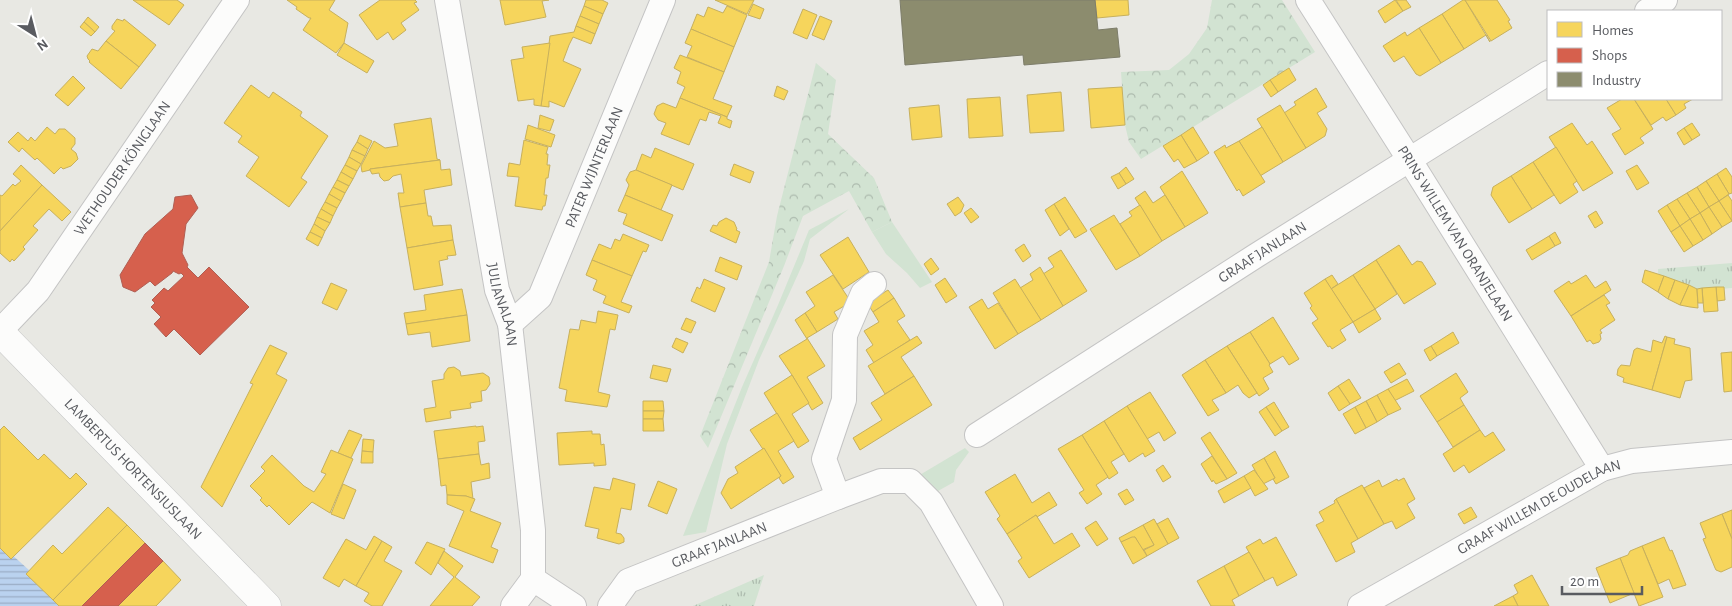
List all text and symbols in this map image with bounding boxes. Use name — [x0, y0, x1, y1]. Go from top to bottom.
north arrow — [10, 10, 60, 60]
legend — [1547, 10, 1722, 100]
text: Homes — [1592, 23, 1634, 38]
text: N — [34, 36, 50, 53]
text: Shops — [1592, 48, 1627, 63]
text: Industry — [1592, 73, 1641, 88]
street label: WETHOUDER KÖNIGLAAN — [71, 99, 173, 238]
street label: PATER WIJNTERLAAN — [563, 105, 626, 230]
street label: PRINS WILLEM VAN ORANJELAAN — [1395, 143, 1515, 324]
street label: GRAAF JANLAAN — [1216, 219, 1309, 286]
street label: JULIANALAAN — [485, 262, 519, 347]
street label: LAMBERTUS HORTENSIUSLAAN — [61, 396, 205, 542]
street label: GRAAF WILLEM DE OUDELAAN — [1455, 457, 1622, 557]
street label: GRAAF JANLAAN — [670, 519, 769, 571]
scale bar — [1562, 564, 1642, 596]
text: 20 m — [1570, 574, 1599, 589]

